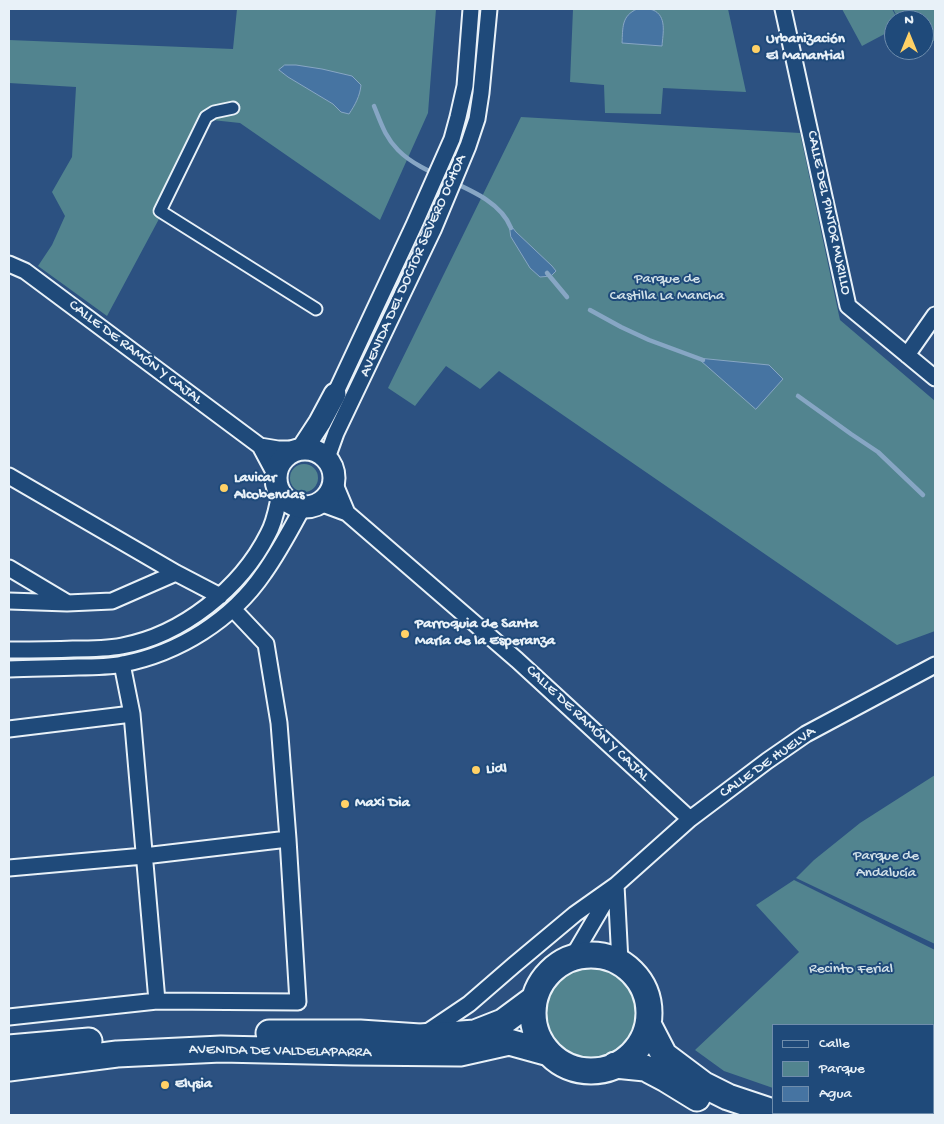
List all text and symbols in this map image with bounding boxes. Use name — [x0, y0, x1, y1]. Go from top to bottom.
north arrow — [884, 10, 934, 60]
text: N — [904, 12, 914, 29]
place label: Urbanización El Manantial — [766, 31, 845, 66]
marker: Urbanización El Manantial — [750, 43, 762, 55]
street label: CALLE DEL PINTOR MURILLO — [802, 129, 854, 297]
street label: AVENIDA DEL DOCTOR SEVERO OCHOA — [357, 152, 471, 380]
park label: Parque de Castilla La Mancha — [610, 271, 724, 306]
street label: CALLE DE RAMÓN Y CAJAL — [65, 297, 205, 409]
place label: Lavicar Alcobendas — [234, 470, 304, 505]
marker: Lavicar Alcobendas — [218, 482, 230, 494]
place label: Parroquia de Santa María de la Esperanza — [415, 616, 555, 651]
marker: Parroquia de Santa María de la Esperanza — [399, 628, 411, 640]
street label: CALLE DE RAMÓN Y CAJAL — [521, 662, 653, 786]
street label: CALLE DE HUELVA — [717, 723, 819, 803]
place label: Lidl — [486, 761, 507, 779]
marker: Lidl — [470, 764, 482, 776]
place label: Maxi Dia — [355, 795, 410, 813]
marker: Maxi Dia — [339, 798, 351, 810]
park label: Parque de Andalucía — [853, 848, 919, 883]
park label: Recinto Ferial — [809, 961, 893, 979]
legend — [772, 1024, 934, 1114]
text: Calle — [819, 1035, 850, 1053]
street label: AVENIDA DE VALDELAPARRA — [189, 1041, 371, 1063]
text: Parque — [819, 1060, 865, 1078]
place label: Elysia — [175, 1076, 212, 1094]
marker: Elysia — [159, 1079, 171, 1091]
text: Agua — [819, 1085, 852, 1103]

